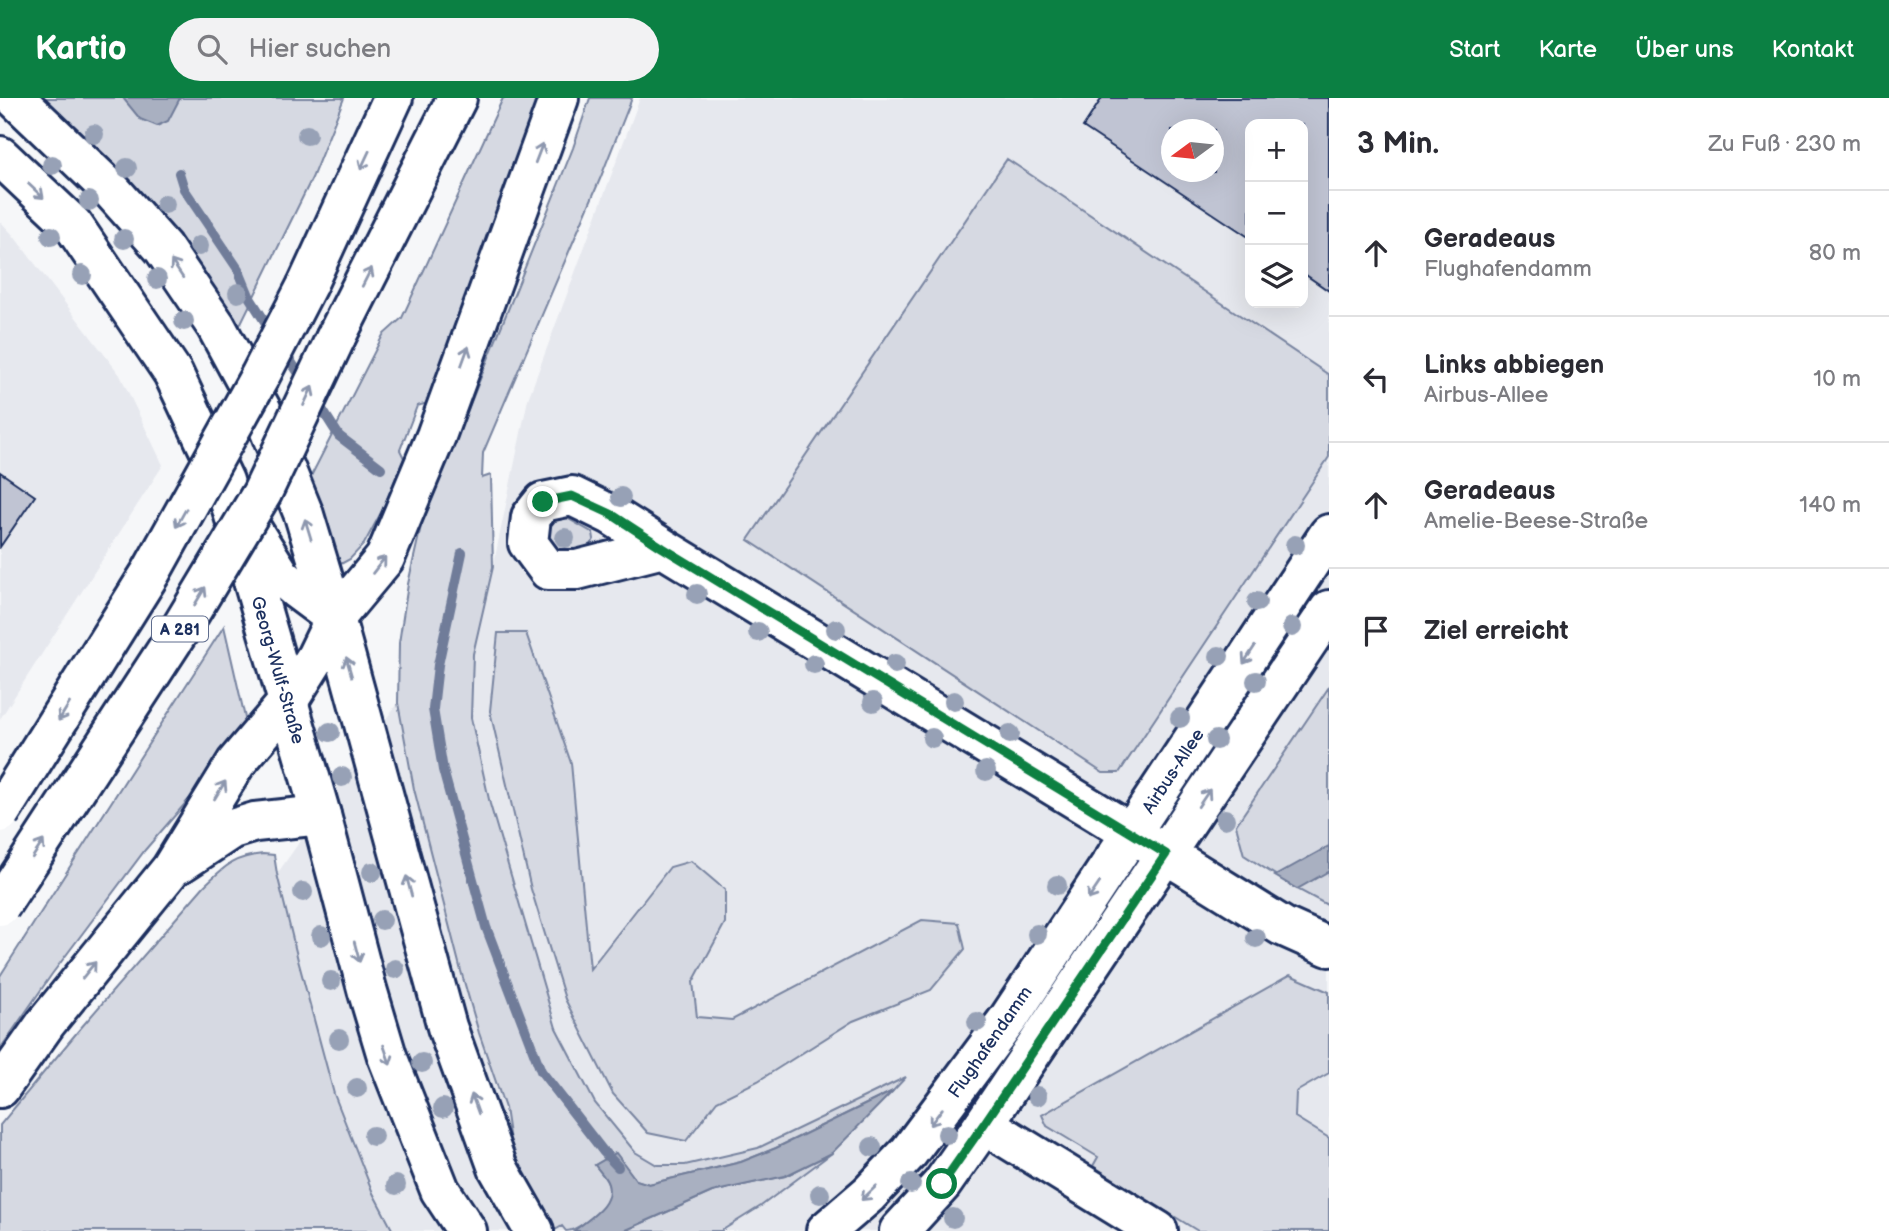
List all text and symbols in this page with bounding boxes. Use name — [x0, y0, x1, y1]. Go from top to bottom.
search box — [169, 18, 659, 81]
text: Kartio — [35, 29, 127, 69]
icon: search — [193, 30, 231, 68]
text: Hier suchen — [249, 34, 391, 65]
text: Start — [1449, 35, 1500, 64]
text: Karte — [1538, 35, 1597, 64]
text: Über uns — [1635, 35, 1734, 64]
text: Kontakt — [1772, 35, 1854, 64]
north arrow — [1161, 119, 1224, 182]
map controls — [1245, 119, 1308, 308]
button: + — [1245, 119, 1308, 182]
text: 3 Min. — [1357, 126, 1439, 162]
text: Zu Fuß · 230 m — [1708, 130, 1861, 158]
one-way arrow — [534, 142, 546, 164]
one-way arrow — [357, 149, 371, 170]
one-way arrow — [28, 182, 45, 199]
button: − — [1245, 182, 1308, 245]
text: Geradeaus — [1424, 224, 1555, 255]
icon: ahead — [1357, 234, 1395, 272]
text: 80 m — [1809, 239, 1861, 267]
button: layers — [1245, 245, 1308, 308]
text: Flughafendamm — [1424, 255, 1592, 283]
one-way arrow — [170, 260, 184, 280]
one-way arrow — [361, 267, 375, 288]
one-way arrow — [460, 345, 472, 367]
text: Links abbiegen — [1424, 350, 1604, 381]
icon: left — [1357, 360, 1395, 398]
text: 10 m — [1813, 365, 1861, 393]
text: Airbus-Allee — [1424, 381, 1548, 409]
one-way arrow — [302, 386, 315, 407]
text: Geradeaus — [1424, 476, 1555, 507]
route end — [527, 486, 558, 517]
icon: ahead — [1357, 486, 1395, 524]
text: 140 m — [1799, 491, 1861, 519]
one-way arrow — [174, 507, 188, 527]
text: Amelie-Beese-Straße — [1424, 507, 1648, 535]
one-way arrow — [301, 519, 314, 541]
one-way arrow — [371, 557, 386, 575]
one-way arrow — [193, 586, 207, 606]
street label: Georg-Wulf-Straße — [246, 594, 309, 747]
icon: arrive — [1357, 612, 1395, 650]
road number: A 281 — [152, 616, 208, 642]
text: Ziel erreicht — [1424, 616, 1568, 647]
one-way arrow — [1242, 645, 1256, 664]
one-way arrow — [342, 656, 355, 679]
one-way arrow — [56, 702, 71, 721]
street label: Airbus-Allee — [1138, 725, 1209, 818]
one-way arrow — [212, 781, 227, 800]
one-way arrow — [1198, 788, 1212, 808]
one-way arrow — [31, 840, 45, 860]
one-way arrow — [402, 876, 415, 898]
one-way arrow — [1087, 881, 1101, 900]
one-way arrow — [351, 940, 364, 963]
one-way arrow — [81, 962, 97, 980]
street label: Flughafendamm — [944, 982, 1037, 1102]
one-way arrow — [382, 1043, 394, 1065]
one-way arrow — [468, 1094, 480, 1116]
one-way arrow — [928, 1108, 943, 1126]
route start — [926, 1168, 957, 1199]
one-way arrow — [861, 1184, 878, 1201]

